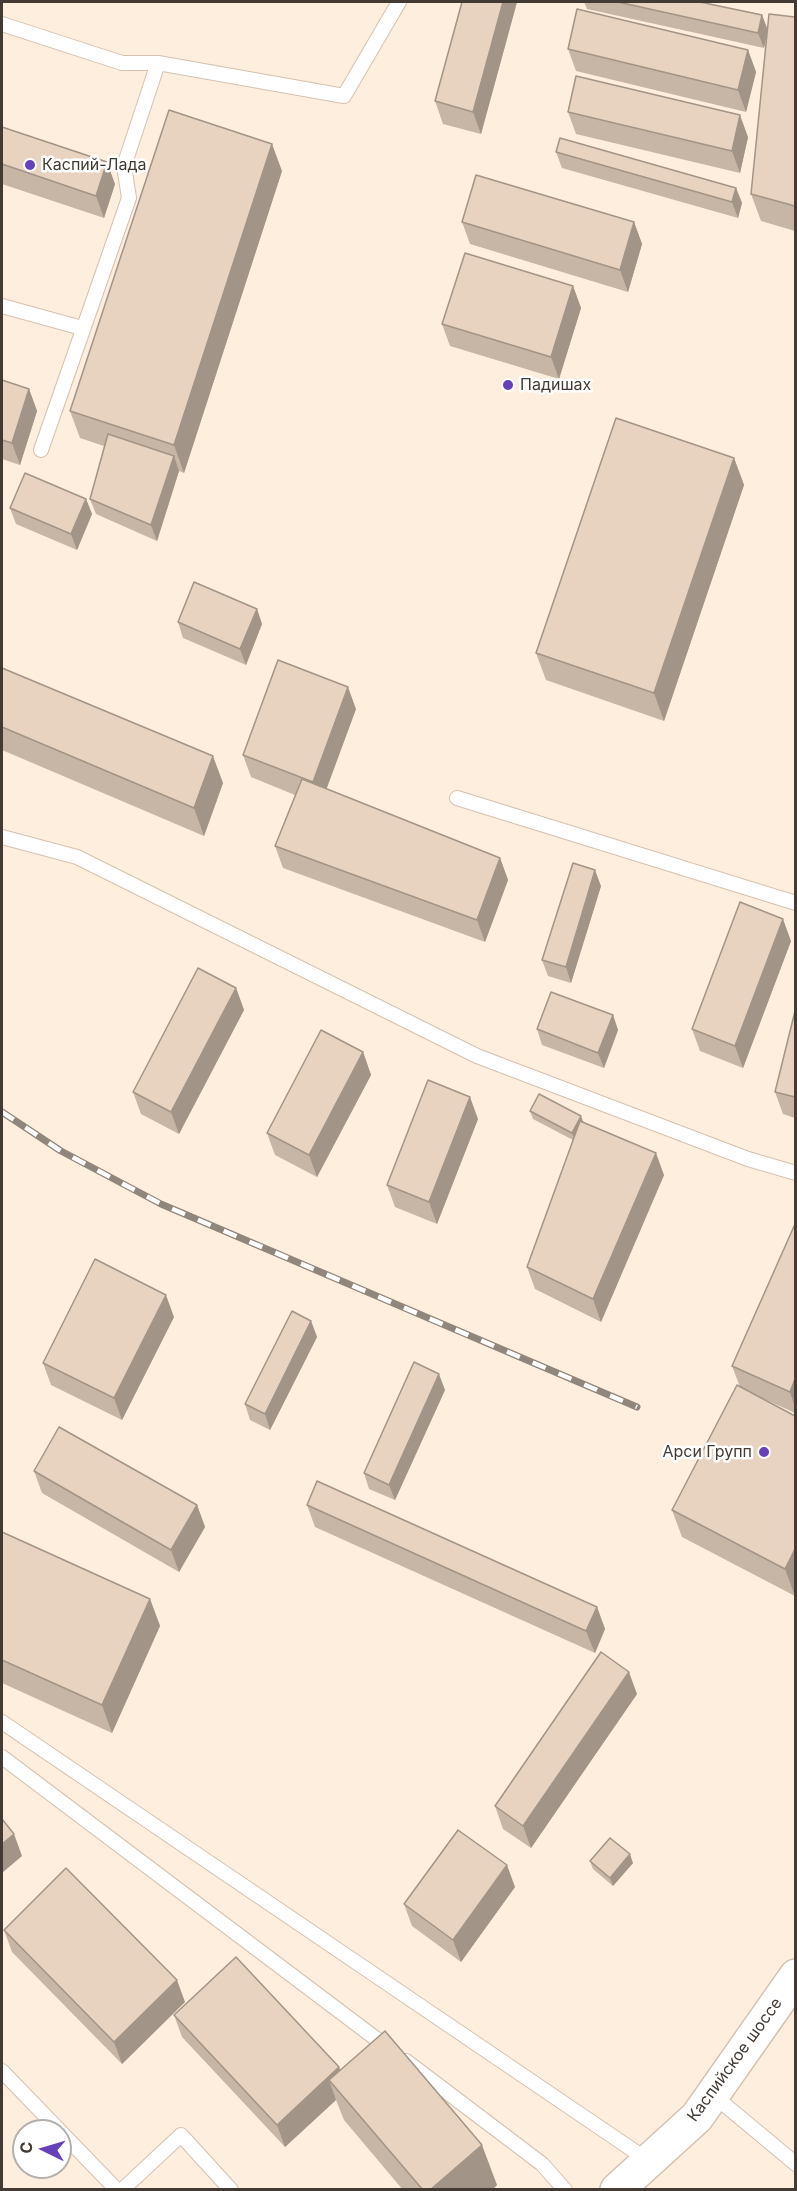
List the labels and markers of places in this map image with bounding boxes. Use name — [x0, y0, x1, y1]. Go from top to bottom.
place label: Каспий-Лада — [42, 155, 147, 175]
marker: Каспий-Лада — [23, 158, 37, 172]
place label: Падишах — [520, 375, 591, 395]
marker: Падишах — [501, 378, 515, 392]
place label: Арси Групп — [662, 1442, 752, 1462]
marker: Арси Групп — [757, 1445, 771, 1459]

